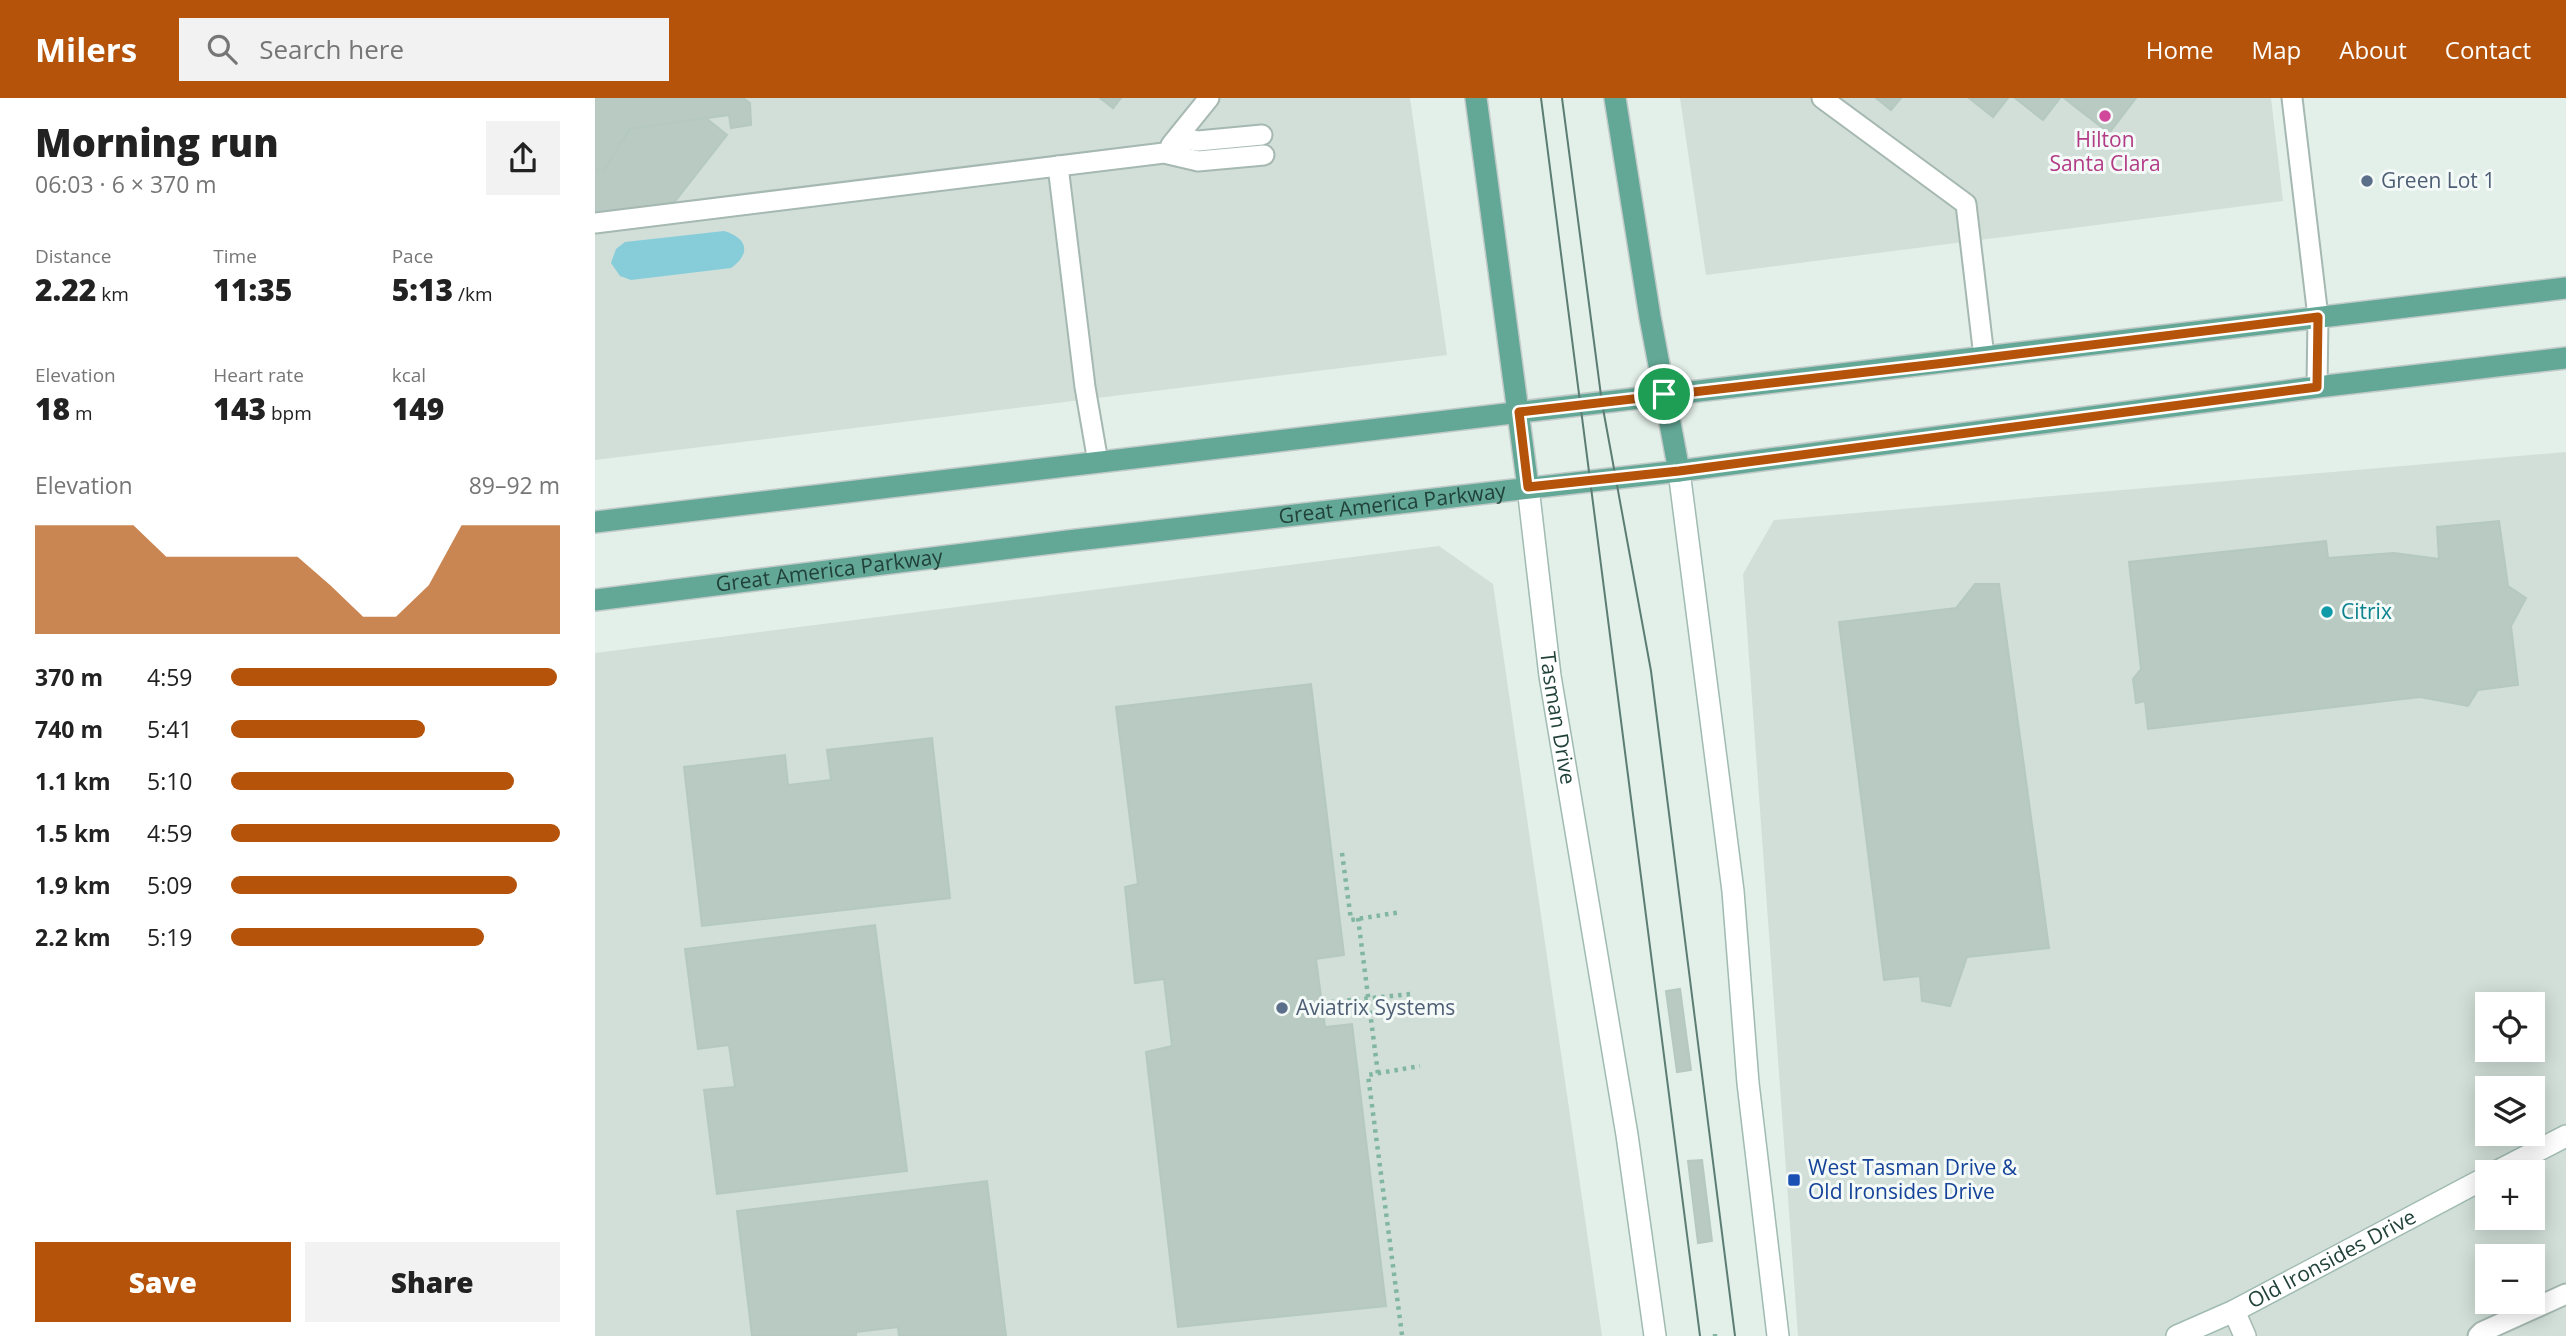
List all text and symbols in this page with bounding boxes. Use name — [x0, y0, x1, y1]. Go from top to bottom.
search box — [179, 18, 669, 81]
text: Milers — [35, 27, 137, 72]
icon: search — [203, 30, 241, 68]
text: Search here — [259, 31, 404, 67]
text: Home — [2146, 33, 2214, 66]
text: Map — [2252, 33, 2301, 66]
text: About — [2339, 33, 2407, 66]
text: Contact — [2445, 33, 2531, 66]
marker: Hilton Santa Clara — [2097, 108, 2113, 124]
text: Morning run — [35, 116, 279, 168]
button: share — [486, 121, 560, 195]
place label: Hilton Santa Clara — [2049, 125, 2161, 177]
place label: Green Lot 1 — [2381, 166, 2495, 194]
text: 06:03 · 6 × 370 m — [35, 168, 217, 200]
marker: Green Lot 1 — [2359, 173, 2375, 189]
text: Distance — [35, 243, 111, 269]
text: Time — [213, 243, 257, 269]
text: Pace — [392, 243, 433, 269]
text: 2.22 — [35, 269, 96, 310]
text: 11:35 — [213, 269, 292, 310]
text: 5:13 — [392, 269, 453, 310]
text: km — [96, 281, 129, 307]
text: /km — [453, 281, 493, 307]
text: Elevation — [35, 362, 116, 388]
text: Heart rate — [213, 362, 304, 388]
text: kcal — [392, 362, 426, 388]
pin — [1634, 364, 1694, 424]
icon: arrive — [1645, 375, 1683, 413]
text: 18 — [35, 388, 70, 429]
text: 143 — [213, 388, 266, 429]
text: 149 — [392, 388, 444, 429]
text: m — [70, 400, 93, 426]
text: bpm — [266, 400, 312, 426]
text: Elevation — [35, 469, 133, 501]
text: 89–92 m — [469, 469, 560, 501]
street label: Great America Parkway — [1277, 476, 1508, 530]
street label: Great America Parkway — [714, 542, 945, 598]
place label: Citrix — [2341, 597, 2392, 625]
marker: Citrix — [2319, 604, 2335, 620]
street label: Tasman Drive — [1534, 650, 1583, 786]
text: 370 m — [35, 661, 103, 693]
text: 4:59 — [147, 661, 193, 693]
text: 740 m — [35, 713, 103, 745]
text: 5:41 — [147, 713, 193, 745]
text: 1.1 km — [35, 765, 111, 797]
text: 5:10 — [147, 765, 193, 797]
text: 1.5 km — [35, 817, 111, 849]
text: 4:59 — [147, 817, 193, 849]
text: 1.9 km — [35, 869, 111, 901]
text: 5:09 — [147, 869, 193, 901]
text: 2.2 km — [35, 921, 111, 953]
text: 5:19 — [147, 921, 193, 953]
map controls — [2475, 992, 2545, 1314]
button: locate — [2475, 992, 2545, 1062]
place label: Aviatrix Systems — [1296, 993, 1455, 1021]
marker: Aviatrix Systems — [1274, 1000, 1290, 1016]
button: layers — [2475, 1076, 2545, 1146]
place label: West Tasman Drive & Old Ironsides Drive — [1808, 1153, 2018, 1205]
button: + — [2475, 1160, 2545, 1230]
marker: West Tasman Drive & Old Ironsides Drive — [1786, 1172, 1802, 1188]
street label: Old Ironsides Drive — [2242, 1202, 2421, 1314]
button: Save — [35, 1242, 291, 1322]
button: Share — [305, 1242, 560, 1322]
button: − — [2475, 1244, 2545, 1314]

